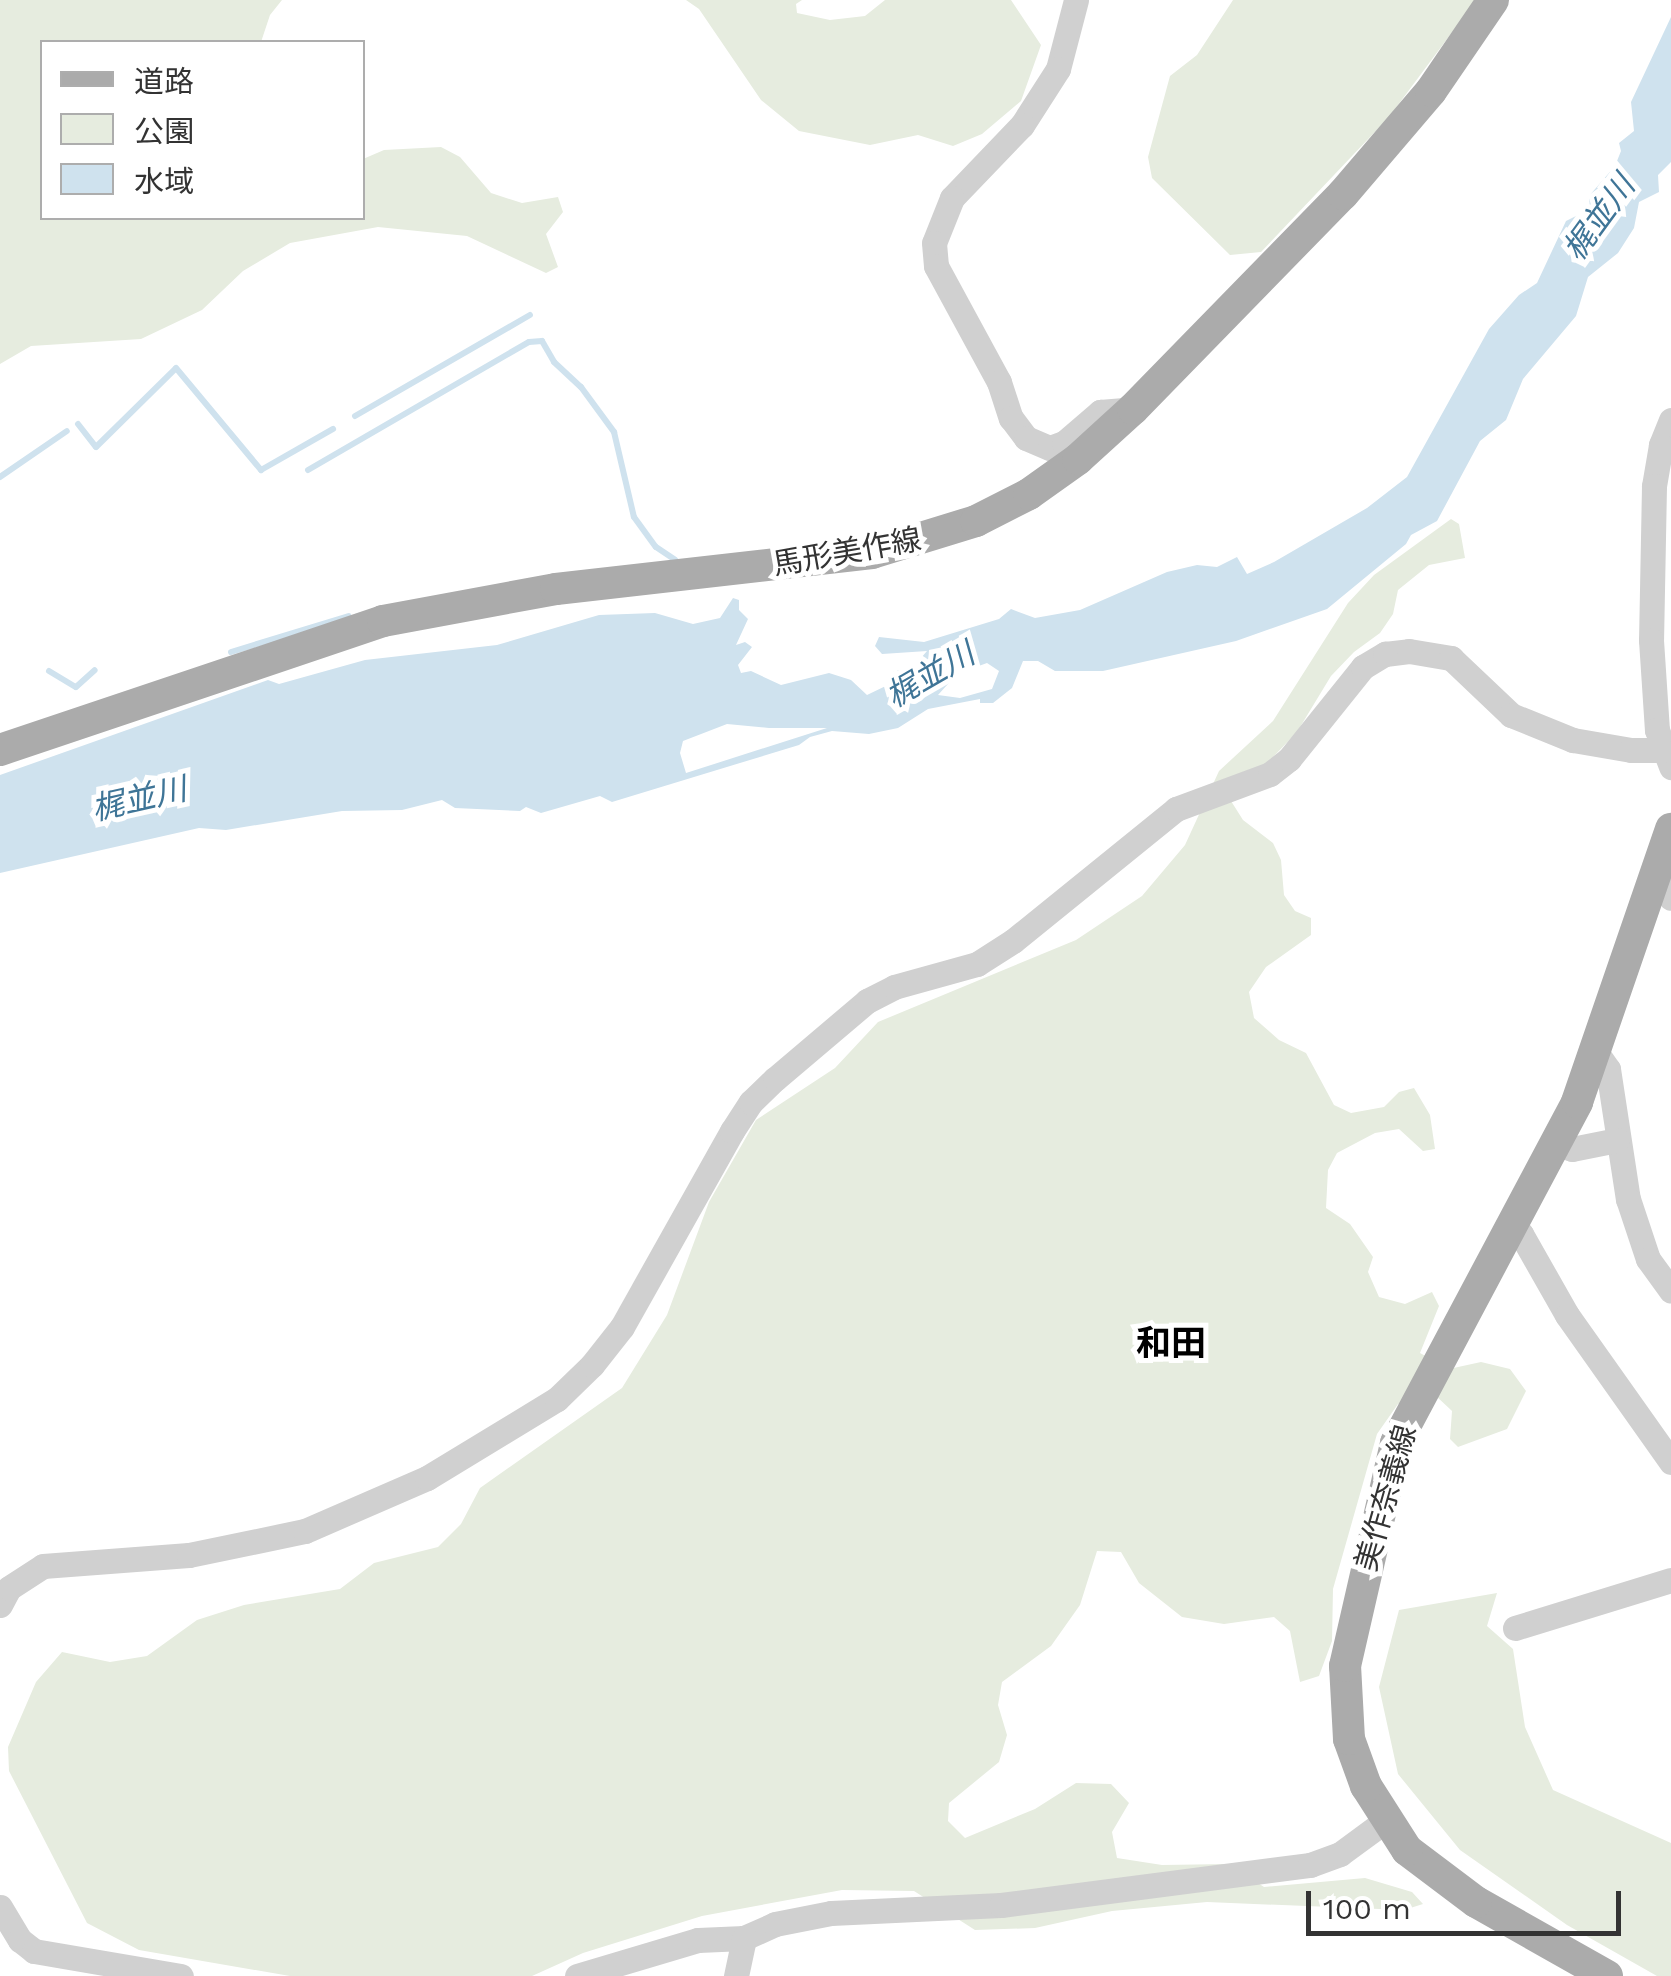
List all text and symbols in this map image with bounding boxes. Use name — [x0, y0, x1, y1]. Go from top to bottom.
legend — [40, 40, 365, 220]
text: 道路 — [134, 64, 194, 99]
text: 公園 — [134, 114, 194, 149]
text: 水域 — [134, 164, 194, 199]
water label: 梶並川 — [1555, 168, 1643, 268]
street label: 馬形美作線 — [770, 521, 924, 583]
water label: 梶並川 — [879, 634, 981, 716]
water label: 梶並川 — [88, 769, 190, 829]
district label: 和田 — [1136, 1322, 1206, 1364]
street label: 美作奈義線 — [1348, 1421, 1424, 1575]
scale bar — [1311, 1871, 1626, 1933]
text: 100 m — [1323, 1891, 1411, 1926]

